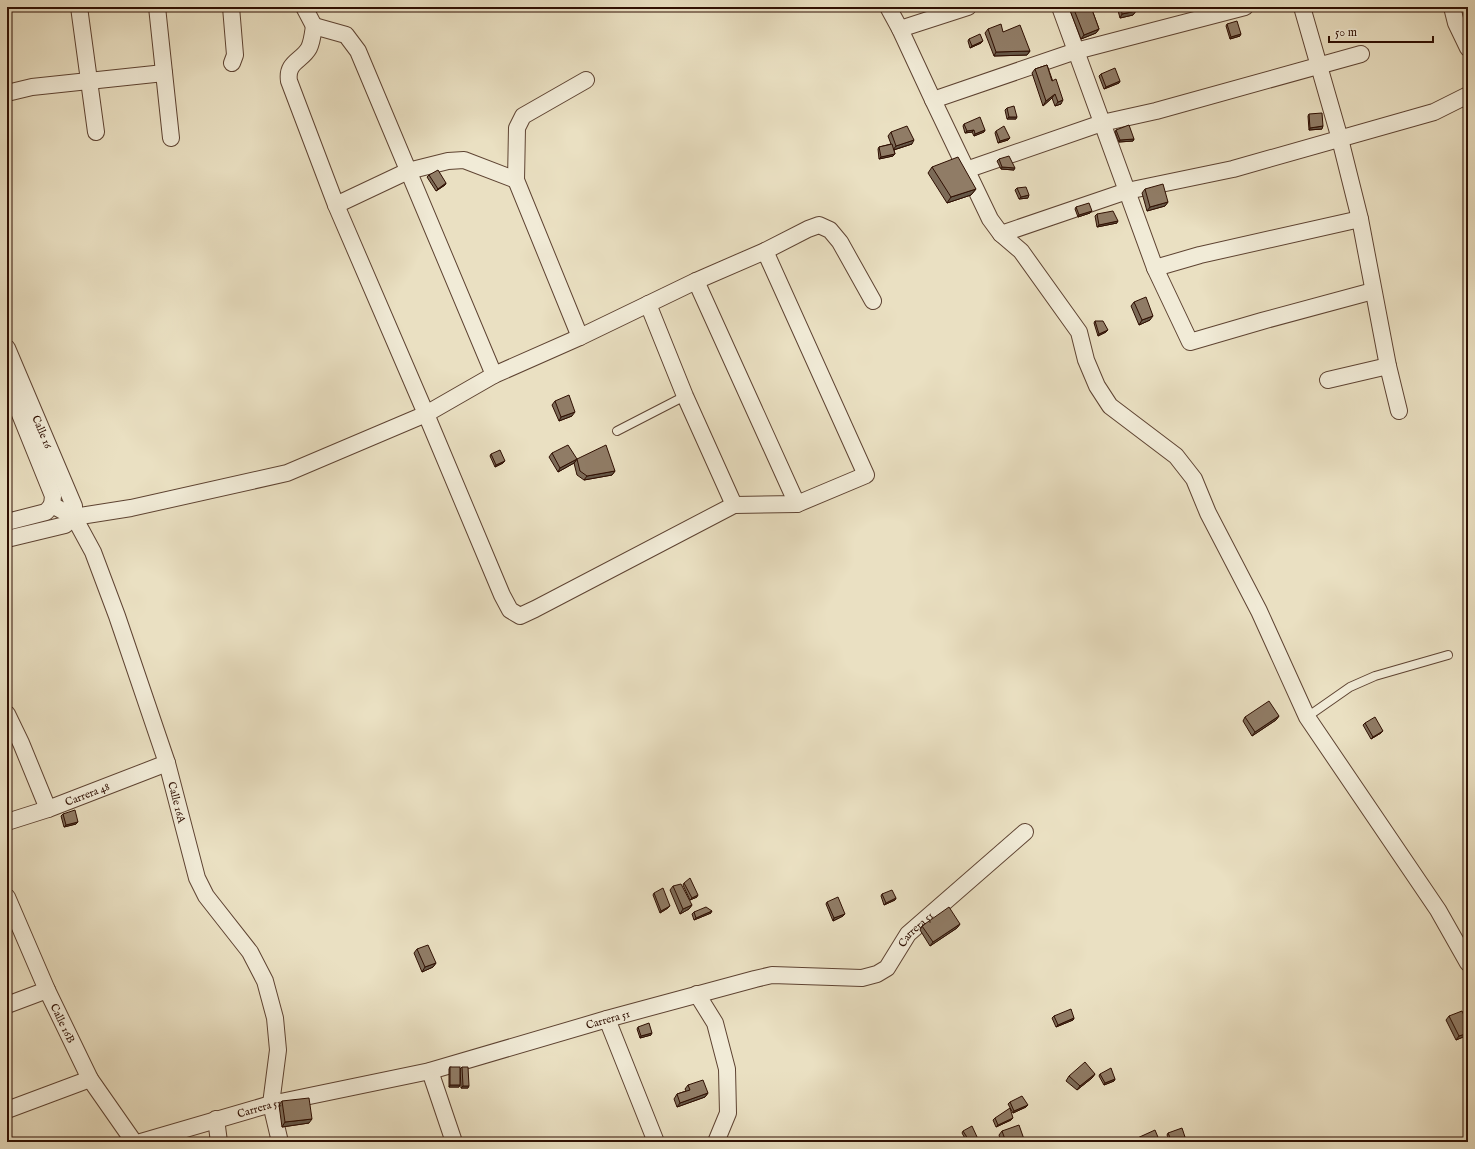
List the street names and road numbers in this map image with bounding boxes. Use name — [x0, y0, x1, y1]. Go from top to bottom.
street label: Calle 16 — [28, 413, 55, 451]
street label: Carrera 48 — [63, 780, 112, 810]
street label: Calle 16A — [164, 780, 189, 825]
street label: Carrera 51 — [896, 909, 937, 950]
street label: Calle 16B — [47, 1002, 78, 1046]
street label: Carrera 51 — [584, 1007, 632, 1033]
street label: Carrera 51 — [236, 1096, 283, 1121]

